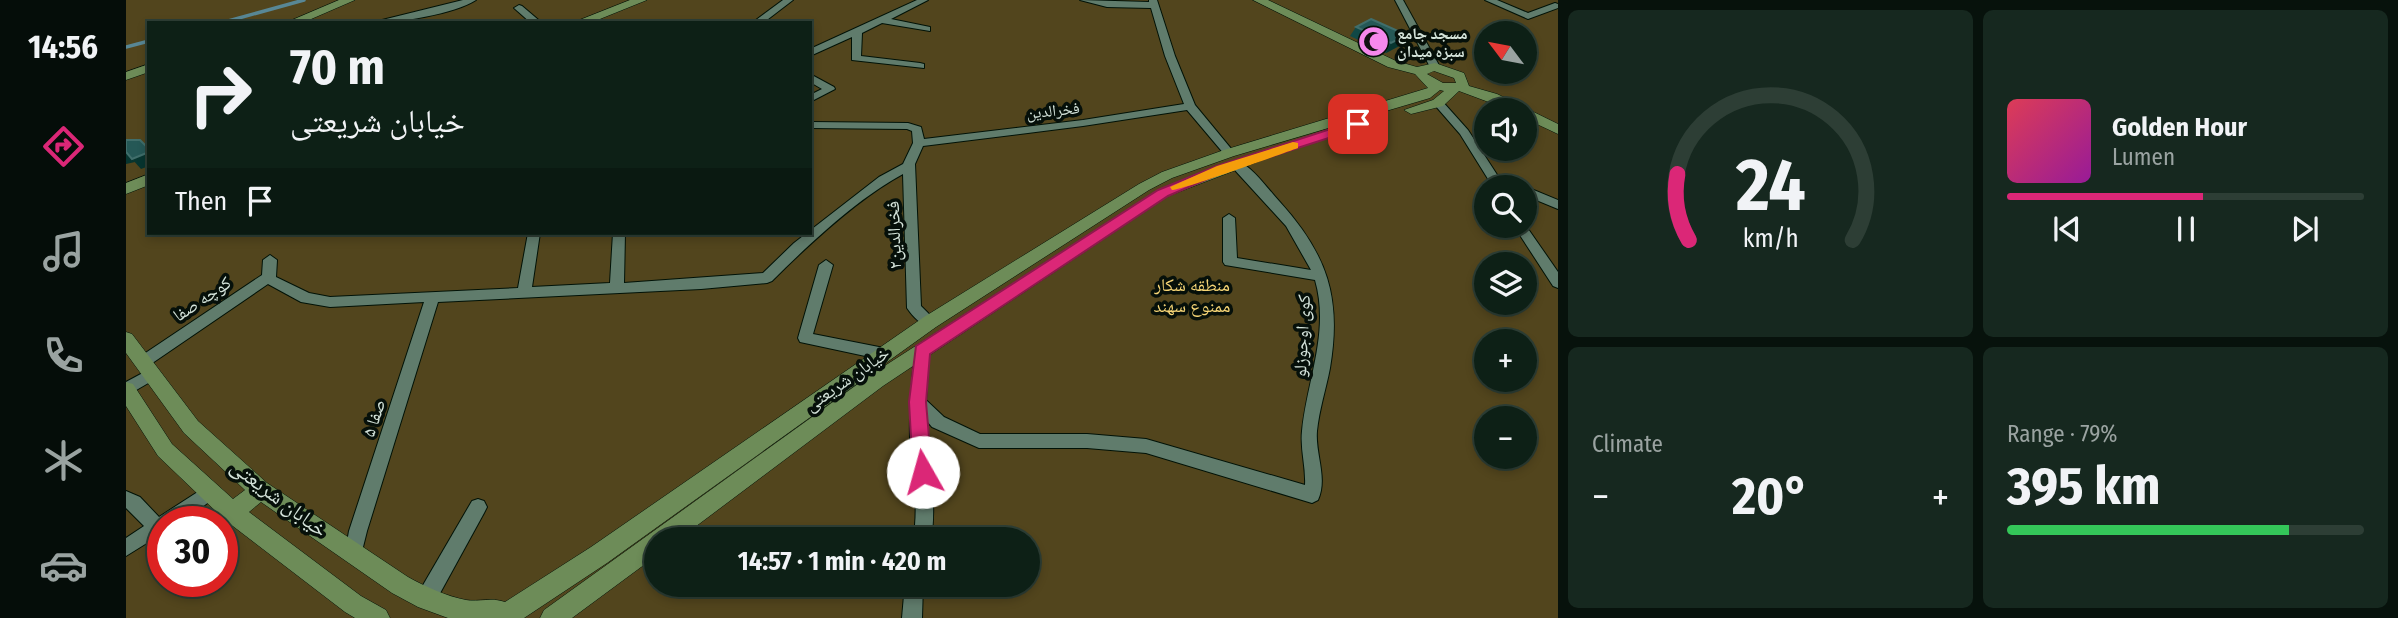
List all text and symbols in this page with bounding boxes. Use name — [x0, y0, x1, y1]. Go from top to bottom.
north arrow — [1474, 21, 1536, 84]
map controls — [1474, 21, 1537, 469]
place label: مسجد جامع سبزه میدان — [1397, 24, 1468, 61]
mosque icon: مسجد جامع سبزه میدان — [1357, 25, 1391, 59]
text: 14:56 — [28, 28, 98, 66]
text: 70 m — [290, 38, 385, 97]
icon: right — [175, 49, 266, 140]
pin — [1328, 94, 1388, 154]
street label: فخرالدین — [1025, 98, 1081, 124]
button: sound — [1474, 98, 1537, 161]
text: خیابان شریعتی — [290, 102, 465, 140]
icon: arrive — [1339, 105, 1377, 143]
text: Golden Hour — [2112, 112, 2247, 143]
icon: directions — [39, 122, 88, 171]
text: 24 — [1735, 142, 1805, 229]
text: Lumen — [2112, 143, 2175, 171]
button: search — [1474, 175, 1537, 238]
icon: arrive — [241, 182, 279, 220]
text: Then — [175, 186, 227, 217]
street label: فخرالدین۲ — [882, 201, 906, 269]
icon: previous — [2048, 210, 2086, 248]
icon: pause — [2167, 210, 2205, 248]
icon: next — [2286, 210, 2324, 248]
text: km/h — [1743, 224, 1798, 254]
icon: music — [39, 227, 88, 276]
button: layers — [1474, 252, 1537, 315]
street label: کوچه صفا — [169, 271, 236, 326]
park label: منطقه شکار ممنوع سهند — [1153, 274, 1230, 317]
street label: کوی اوجوزلو — [1289, 293, 1315, 378]
button: + — [1474, 329, 1537, 392]
icon: phone — [39, 331, 88, 380]
street label: خیابان شریعتی — [800, 342, 894, 416]
street label: صفا ۵ — [358, 397, 390, 439]
button: − — [1474, 406, 1537, 469]
text: Range · 79% — [2007, 420, 2118, 448]
text: Climate — [1592, 430, 1663, 458]
position arrow — [886, 435, 960, 509]
icon: climate — [39, 436, 88, 485]
street label: خیابان شریعتی — [225, 453, 333, 543]
text: 395 km — [2007, 455, 2161, 518]
text: 20° — [1732, 465, 1809, 528]
text: − — [1592, 474, 1609, 520]
text: + — [1932, 474, 1949, 520]
speed limit sign: 30 — [147, 506, 238, 597]
icon: car — [39, 541, 88, 590]
text: 14:57 · 1 min · 420 m — [738, 546, 946, 577]

